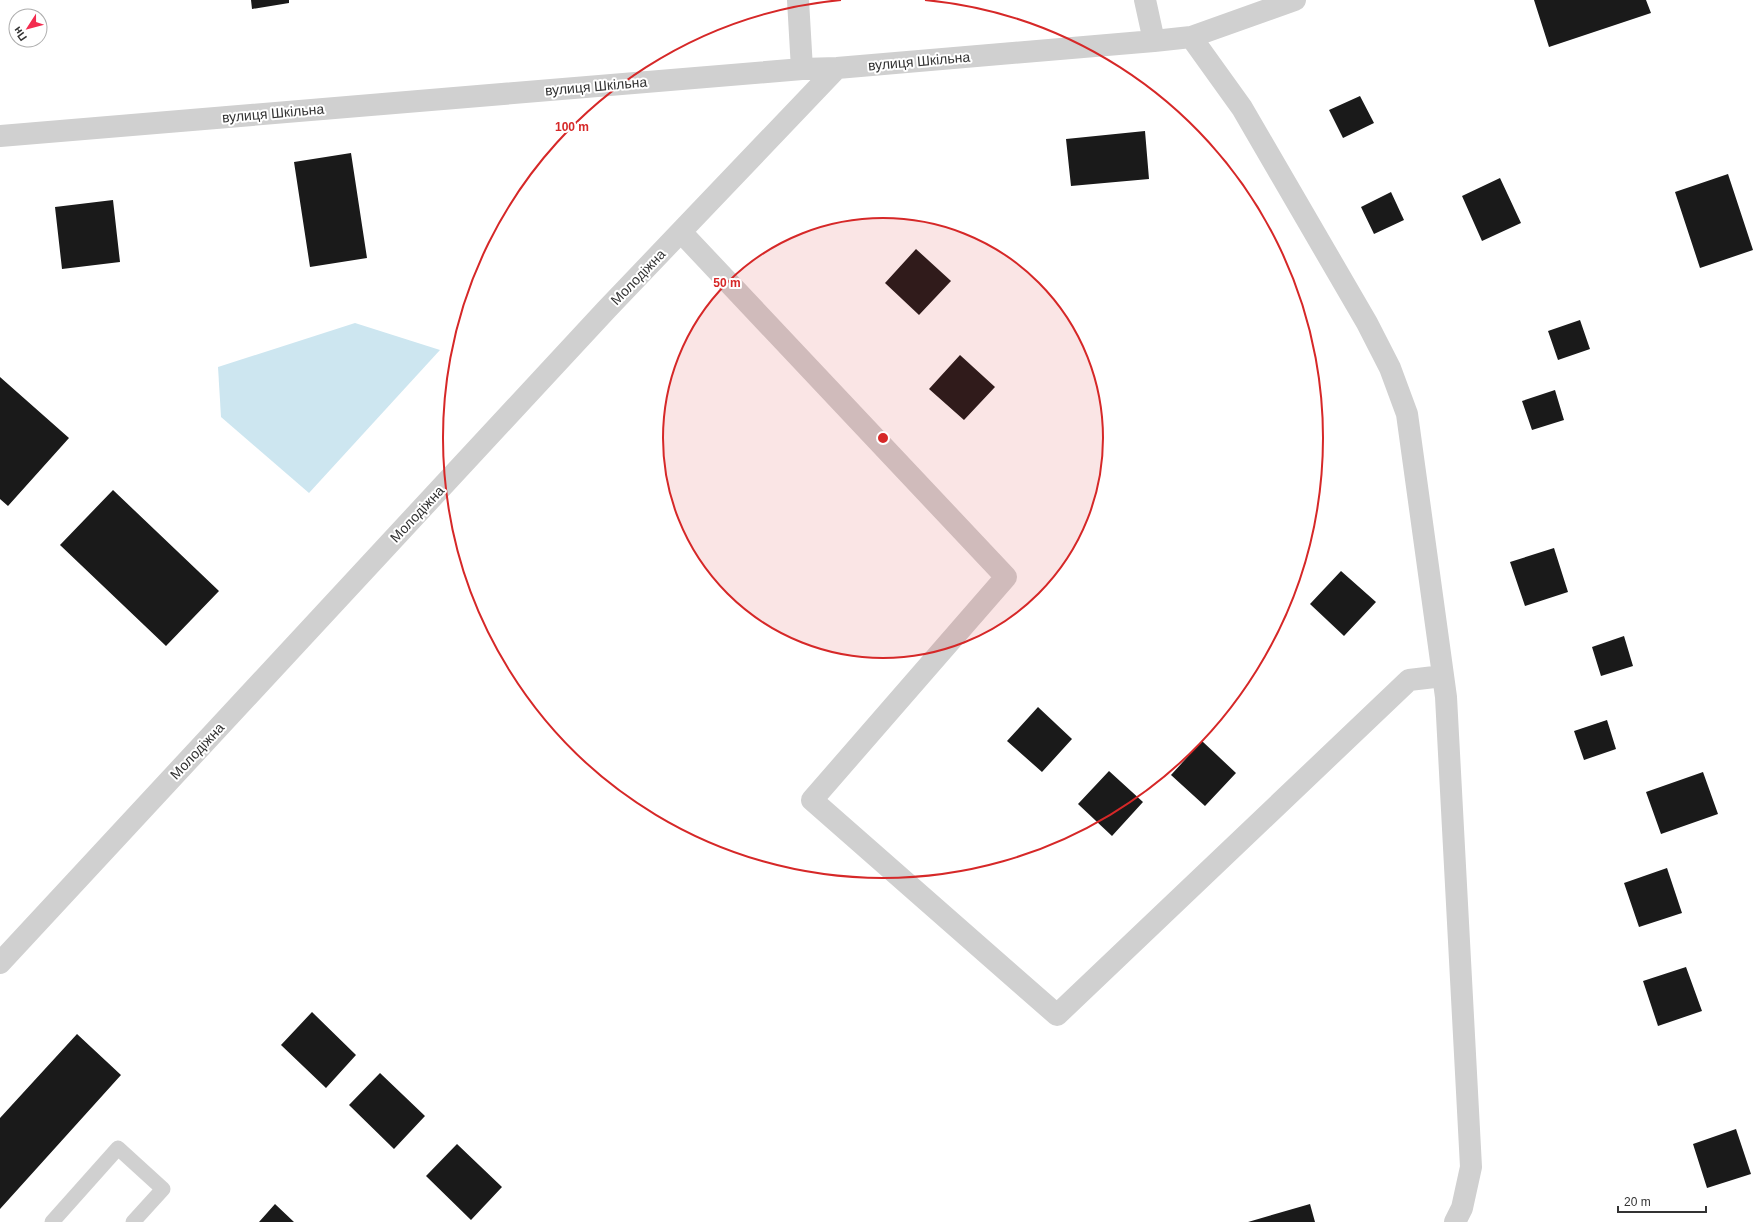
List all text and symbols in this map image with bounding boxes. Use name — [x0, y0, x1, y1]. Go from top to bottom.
north arrow — [8, 8, 48, 48]
text: Пн — [11, 24, 29, 43]
street label: вулиця Шкільна — [867, 49, 971, 73]
street label: вулиця Шкільна — [544, 74, 648, 98]
street label: вулиця Шкільна — [221, 101, 325, 125]
text: 100 m — [555, 120, 589, 134]
street label: Молодіжна — [607, 246, 669, 308]
text: 50 m — [713, 276, 741, 290]
centre of rings — [876, 431, 890, 445]
street label: Молодіжна — [387, 482, 447, 546]
street label: Молодіжна — [167, 719, 227, 783]
scale bar — [1618, 1188, 1706, 1214]
text: 20 m — [1624, 1195, 1651, 1209]

